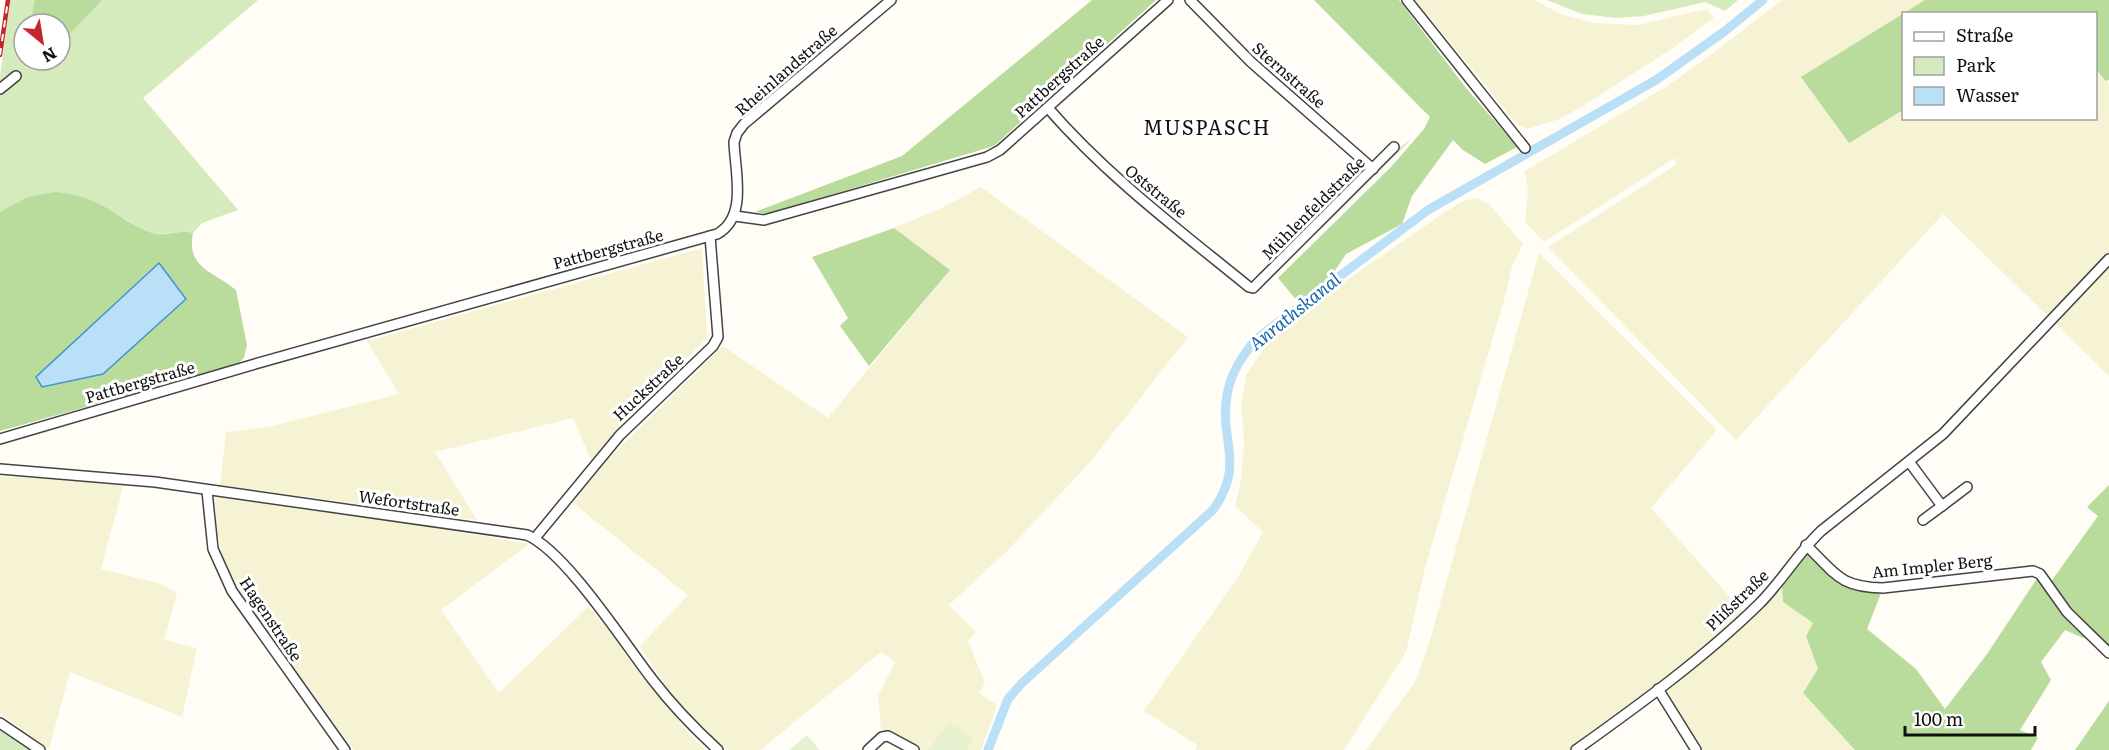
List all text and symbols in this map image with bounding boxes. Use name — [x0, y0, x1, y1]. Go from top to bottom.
north arrow — [12, 12, 72, 72]
legend — [1902, 12, 2097, 120]
street label: Rheinlandstraße — [729, 18, 842, 121]
text: Straße — [1956, 21, 2013, 48]
street label: Pattbergstraße — [1008, 29, 1108, 123]
street label: Sternstraße — [1248, 36, 1332, 113]
text: N — [38, 42, 62, 70]
text: Park — [1956, 51, 1997, 78]
text: Wasser — [1956, 81, 2019, 108]
district label: MUSPASCH — [1143, 111, 1271, 141]
street label: Mühlenfeldstraße — [1255, 150, 1369, 264]
street label: Oststraße — [1120, 158, 1193, 223]
street label: Pattbergstraße — [550, 222, 666, 274]
water label: Anrathskanal — [1242, 265, 1346, 356]
street label: Huckstraße — [606, 347, 688, 426]
street label: Pattbergstraße — [82, 354, 197, 408]
street label: Wefortstraße — [357, 483, 461, 521]
street label: Am Impler Berg — [1870, 547, 1993, 583]
street label: Plißstraße — [1699, 563, 1773, 636]
street label: Hagenstraße — [235, 571, 309, 666]
scale bar — [1905, 699, 2036, 737]
text: 100 m — [1914, 705, 1963, 732]

